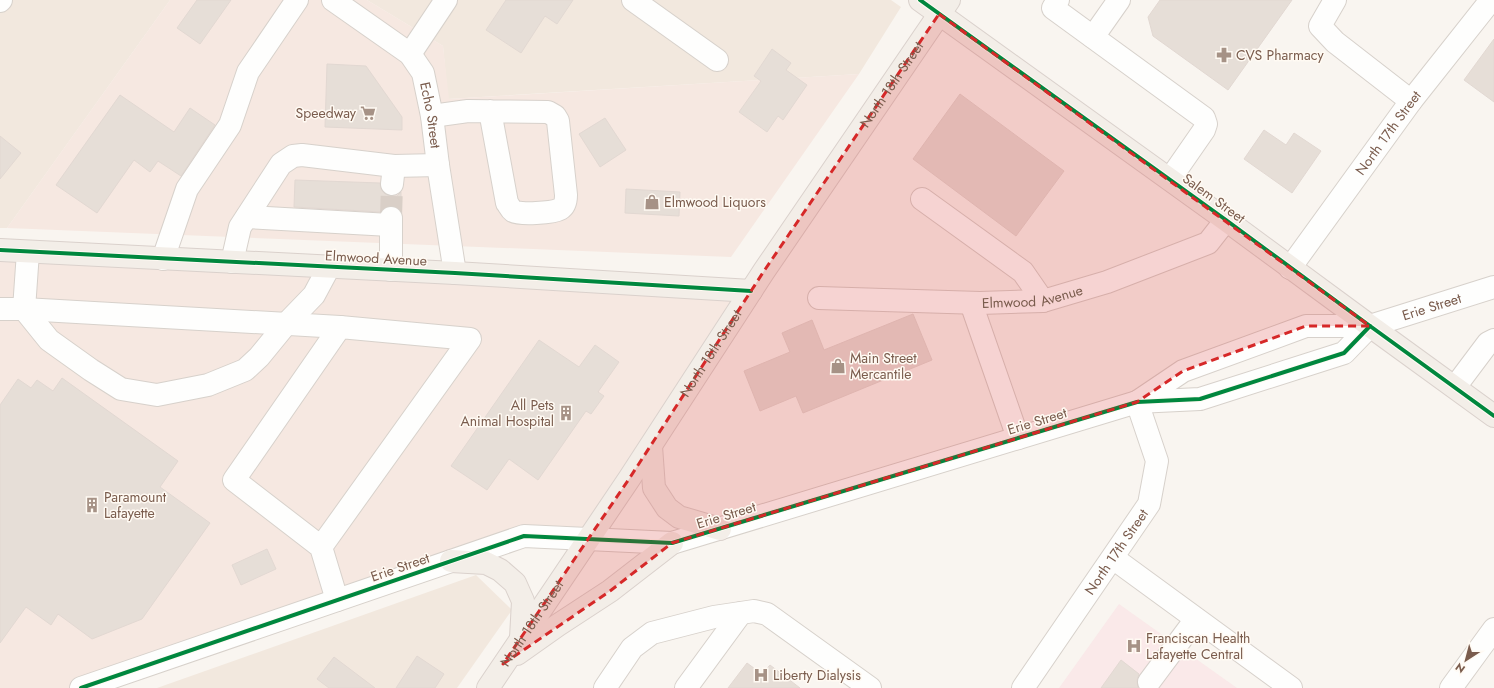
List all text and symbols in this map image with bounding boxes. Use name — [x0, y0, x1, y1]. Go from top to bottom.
street label: North 18th Street — [855, 37, 928, 132]
place label: CVS Pharmacy — [1236, 45, 1324, 65]
pharmacy icon: CVS Pharmacy — [1215, 46, 1233, 64]
street label: Echo Street — [415, 80, 446, 150]
street label: North 17th Street — [1350, 86, 1426, 179]
place label: Speedway — [296, 103, 357, 123]
supermarket icon: Speedway — [359, 104, 377, 122]
street label: Salem Street — [1178, 168, 1250, 228]
place label: Elmwood Liquors — [664, 192, 766, 212]
shop icon: Elmwood Liquors — [643, 193, 661, 211]
street label: Elmwood Avenue — [324, 245, 428, 271]
street label: Elmwood Avenue — [981, 280, 1085, 313]
street label: Erie Street — [1399, 288, 1464, 325]
street label: North 18th Street — [675, 305, 747, 401]
place label: Main Street Mercantile — [850, 348, 917, 384]
shop icon: Main Street Mercantile — [829, 357, 847, 375]
place label: All Pets Animal Hospital — [460, 395, 554, 431]
street label: Erie Street — [1005, 402, 1070, 439]
building icon: All Pets Animal Hospital — [557, 404, 575, 422]
place label: Paramount Lafayette — [104, 487, 167, 523]
building icon: Paramount Lafayette — [83, 496, 101, 514]
street label: Erie Street — [694, 496, 759, 533]
street label: North 17th Street — [1080, 504, 1153, 599]
street label: Erie Street — [368, 547, 433, 586]
street label: North 18th Street — [495, 576, 568, 671]
place label: Franciscan Health Lafayette Central — [1146, 628, 1250, 664]
hospital icon: Franciscan Health Lafayette Central — [1125, 637, 1143, 655]
north arrow — [1446, 640, 1486, 680]
text: N — [1452, 659, 1468, 677]
place label: Liberty Dialysis — [773, 665, 861, 685]
hospital icon: Liberty Dialysis — [752, 666, 770, 684]

